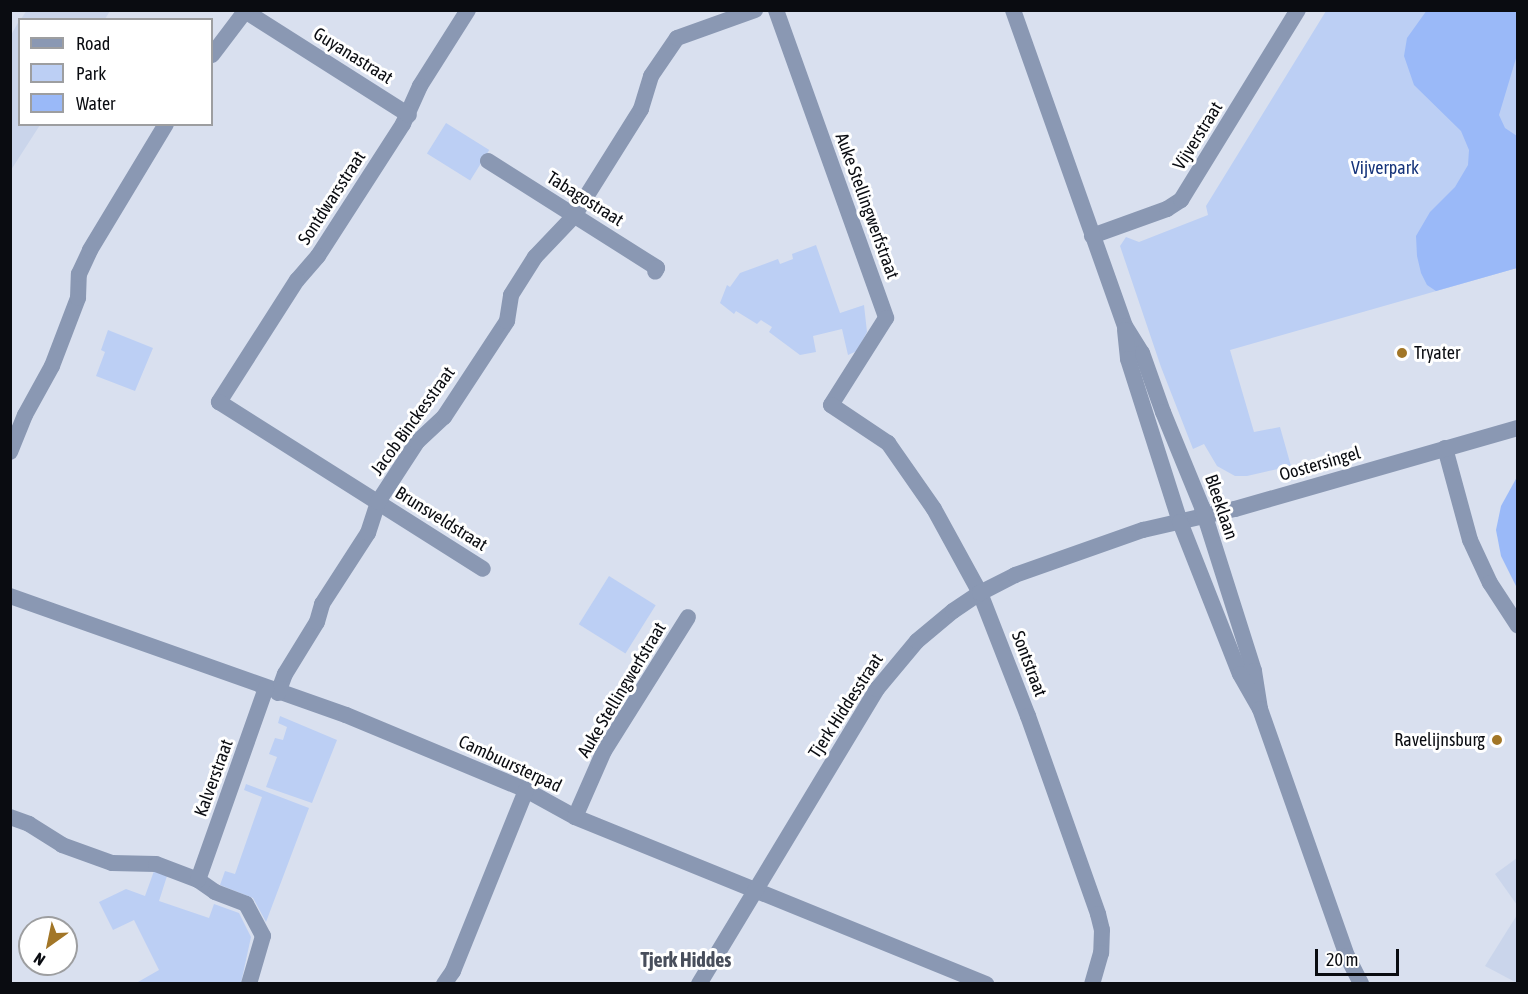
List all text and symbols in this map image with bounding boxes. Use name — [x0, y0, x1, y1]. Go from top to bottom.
legend — [18, 18, 213, 126]
street label: Guyanastraat — [309, 23, 397, 89]
text: Road — [76, 33, 110, 54]
text: Park — [76, 63, 106, 84]
text: Water — [76, 93, 115, 114]
street label: Vijverstraat — [1169, 98, 1227, 174]
street label: Auke Stellingwerfstraat — [831, 130, 903, 282]
street label: Sontdwarsstraat — [294, 147, 370, 249]
park label: Vijverpark — [1351, 157, 1419, 179]
street label: Tabagostraat — [543, 167, 627, 231]
place label: Tryater — [1414, 342, 1460, 364]
marker: Tryater — [1395, 346, 1409, 360]
street label: Jacob Binckesstraat — [366, 363, 460, 479]
street label: Oostersingel — [1277, 442, 1363, 486]
street label: Bleeklaan — [1200, 472, 1242, 542]
street label: Brunsveldstraat — [391, 482, 491, 556]
street label: Auke Stellingwerfstraat — [573, 619, 671, 761]
street label: Sontstraat — [1007, 628, 1051, 700]
street label: Tjerk Hiddesstraat — [804, 650, 888, 762]
place label: Ravelijnsburg — [1394, 729, 1485, 751]
street label: Cambuursterpad — [455, 731, 565, 797]
marker: Ravelijnsburg — [1490, 733, 1504, 747]
street label: Kalverstraat — [190, 736, 238, 820]
north arrow — [18, 916, 78, 976]
scale bar — [1318, 937, 1402, 975]
district label: Tjerk Hiddes — [641, 947, 731, 971]
text: N — [30, 949, 48, 970]
text: 20 m — [1326, 949, 1358, 970]

